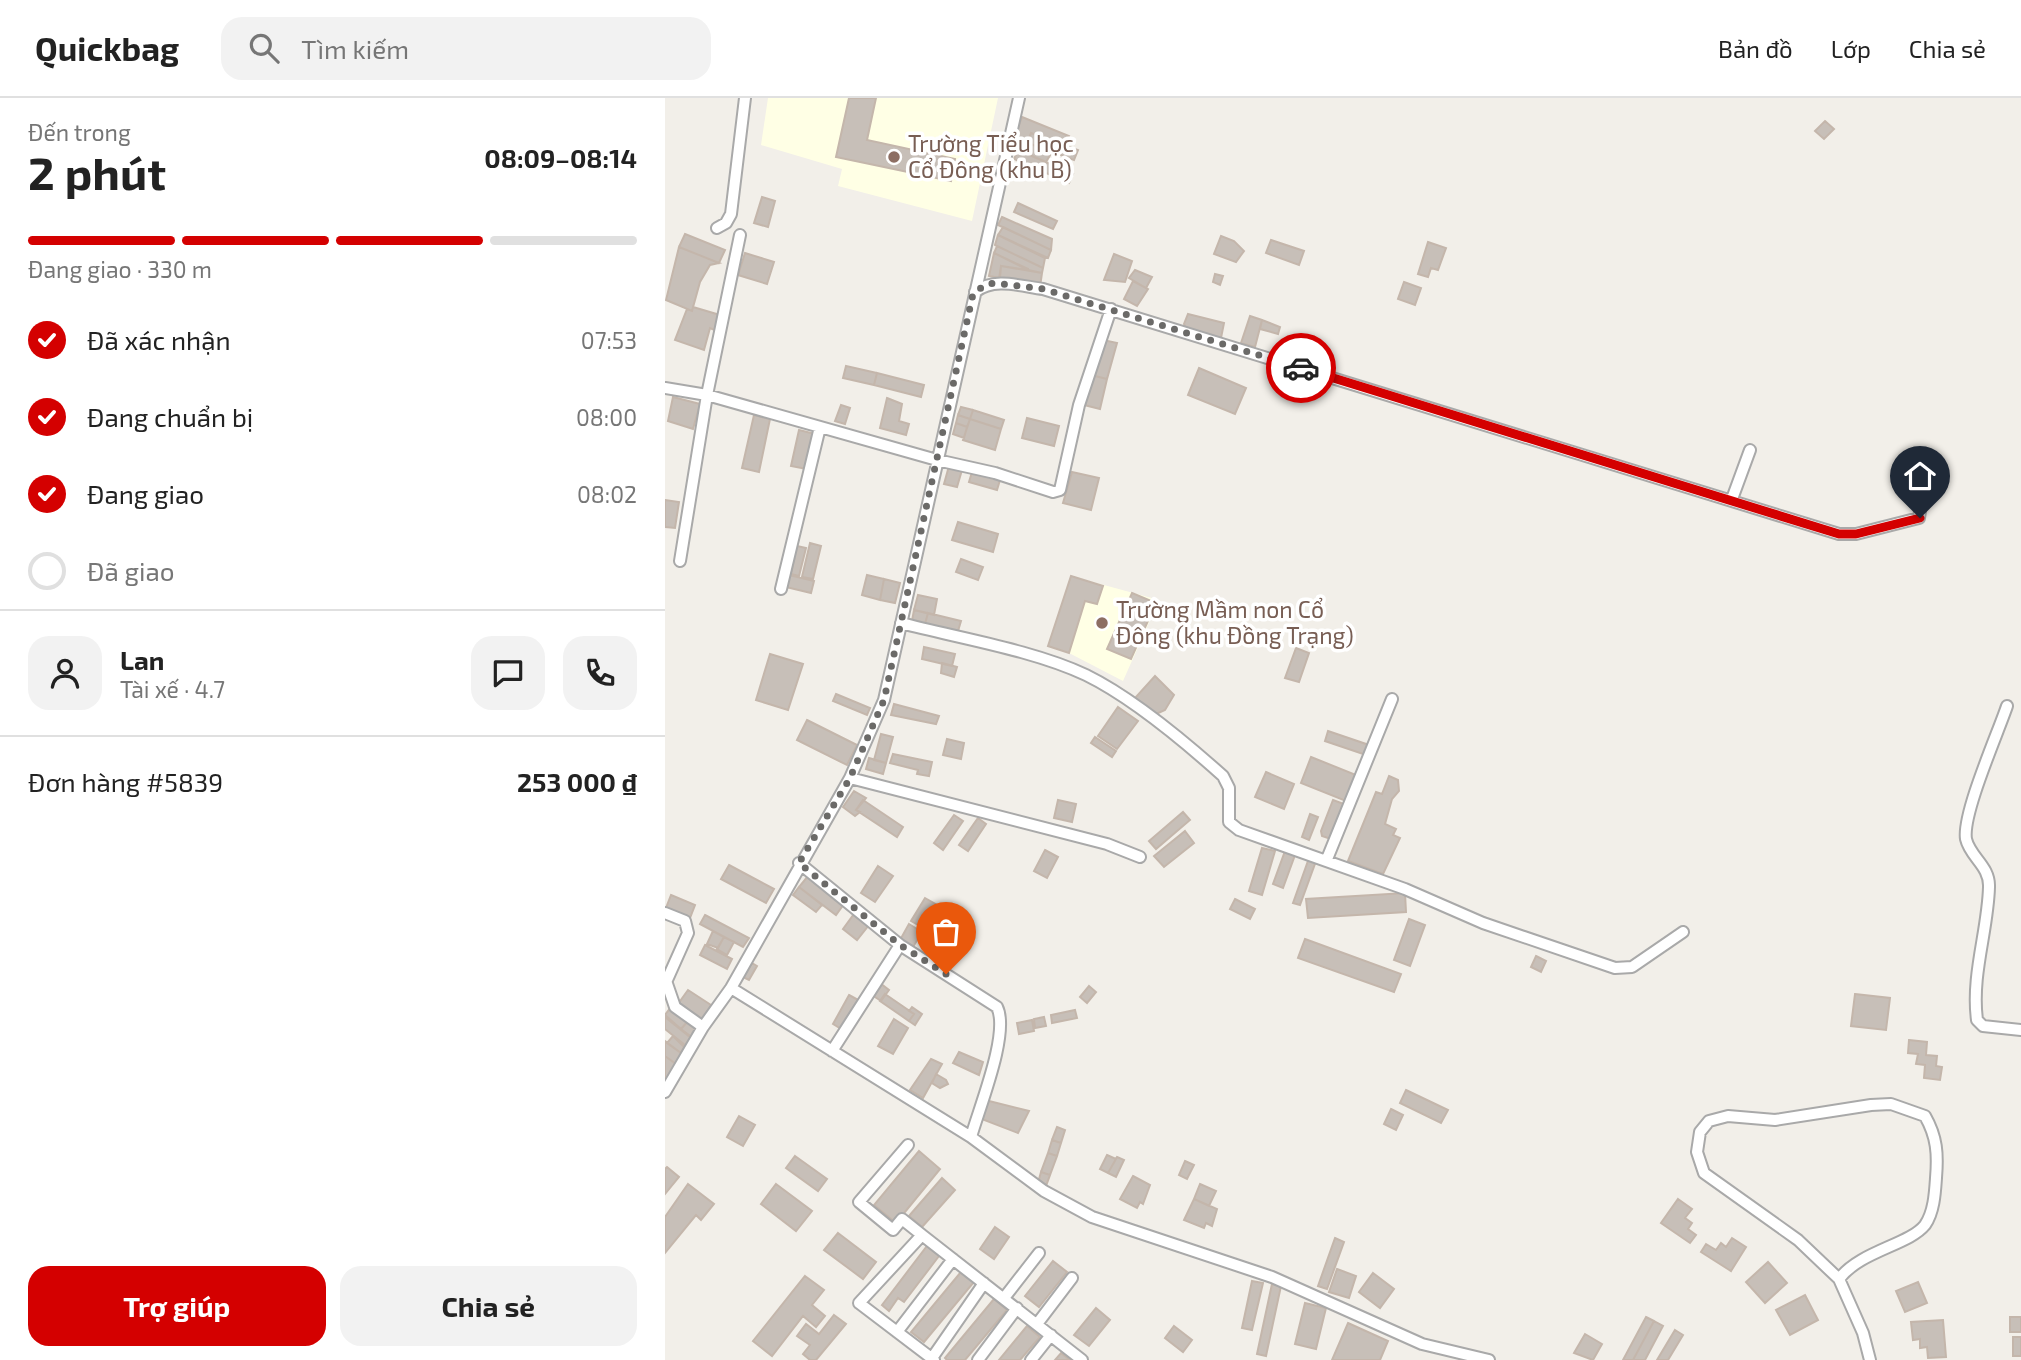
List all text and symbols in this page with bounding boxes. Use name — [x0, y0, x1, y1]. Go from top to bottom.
search box — [221, 17, 711, 80]
text: Quickbag — [35, 28, 179, 68]
icon: search — [245, 29, 283, 67]
text: Tìm kiếm — [301, 33, 409, 64]
text: Bản đồ — [1718, 34, 1793, 63]
text: Lớp — [1831, 34, 1871, 63]
text: Chia sẻ — [1909, 34, 1986, 63]
text: Đến trong — [28, 118, 131, 146]
place label: Trường Tiểu học Cổ Đông (khu B) — [908, 129, 1074, 183]
text: 08:09–08:14 — [484, 142, 637, 173]
text: 2 phút — [28, 144, 166, 199]
marker: Trường Tiểu học Cổ Đông (khu B) — [886, 149, 902, 165]
text: Đang giao · 330 m — [28, 255, 212, 283]
icon: check — [28, 321, 66, 359]
text: Đã xác nhận — [87, 324, 231, 355]
text: 07:53 — [581, 326, 637, 354]
courier — [1266, 333, 1336, 403]
icon: car — [1282, 349, 1320, 387]
icon: check — [28, 398, 66, 436]
text: Đang chuẩn bị — [87, 401, 253, 432]
text: 08:00 — [576, 403, 637, 431]
pin — [1890, 446, 1950, 518]
icon: home — [1901, 457, 1939, 495]
icon: check — [28, 475, 66, 513]
text: Đang giao — [87, 478, 204, 509]
text: 08:02 — [577, 480, 637, 508]
text: Đã giao — [87, 555, 174, 586]
place label: Trường Mầm non Cổ Đông (khu Đồng Trạng) — [1116, 595, 1354, 649]
marker: Trường Mầm non Cổ Đông (khu Đồng Trạng) — [1094, 615, 1110, 631]
button: person — [28, 636, 102, 710]
button: chat — [471, 636, 545, 710]
button: phone — [563, 636, 637, 710]
text: Lan — [120, 644, 164, 675]
text: Tài xế · 4.7 — [120, 675, 225, 703]
text: Đơn hàng #5839 — [28, 766, 223, 797]
text: 253 000 ₫ — [517, 766, 637, 797]
pin — [916, 902, 976, 974]
icon: bag — [927, 913, 965, 951]
button: Trợ giúp — [28, 1266, 326, 1346]
button: Chia sẻ — [340, 1266, 637, 1346]

